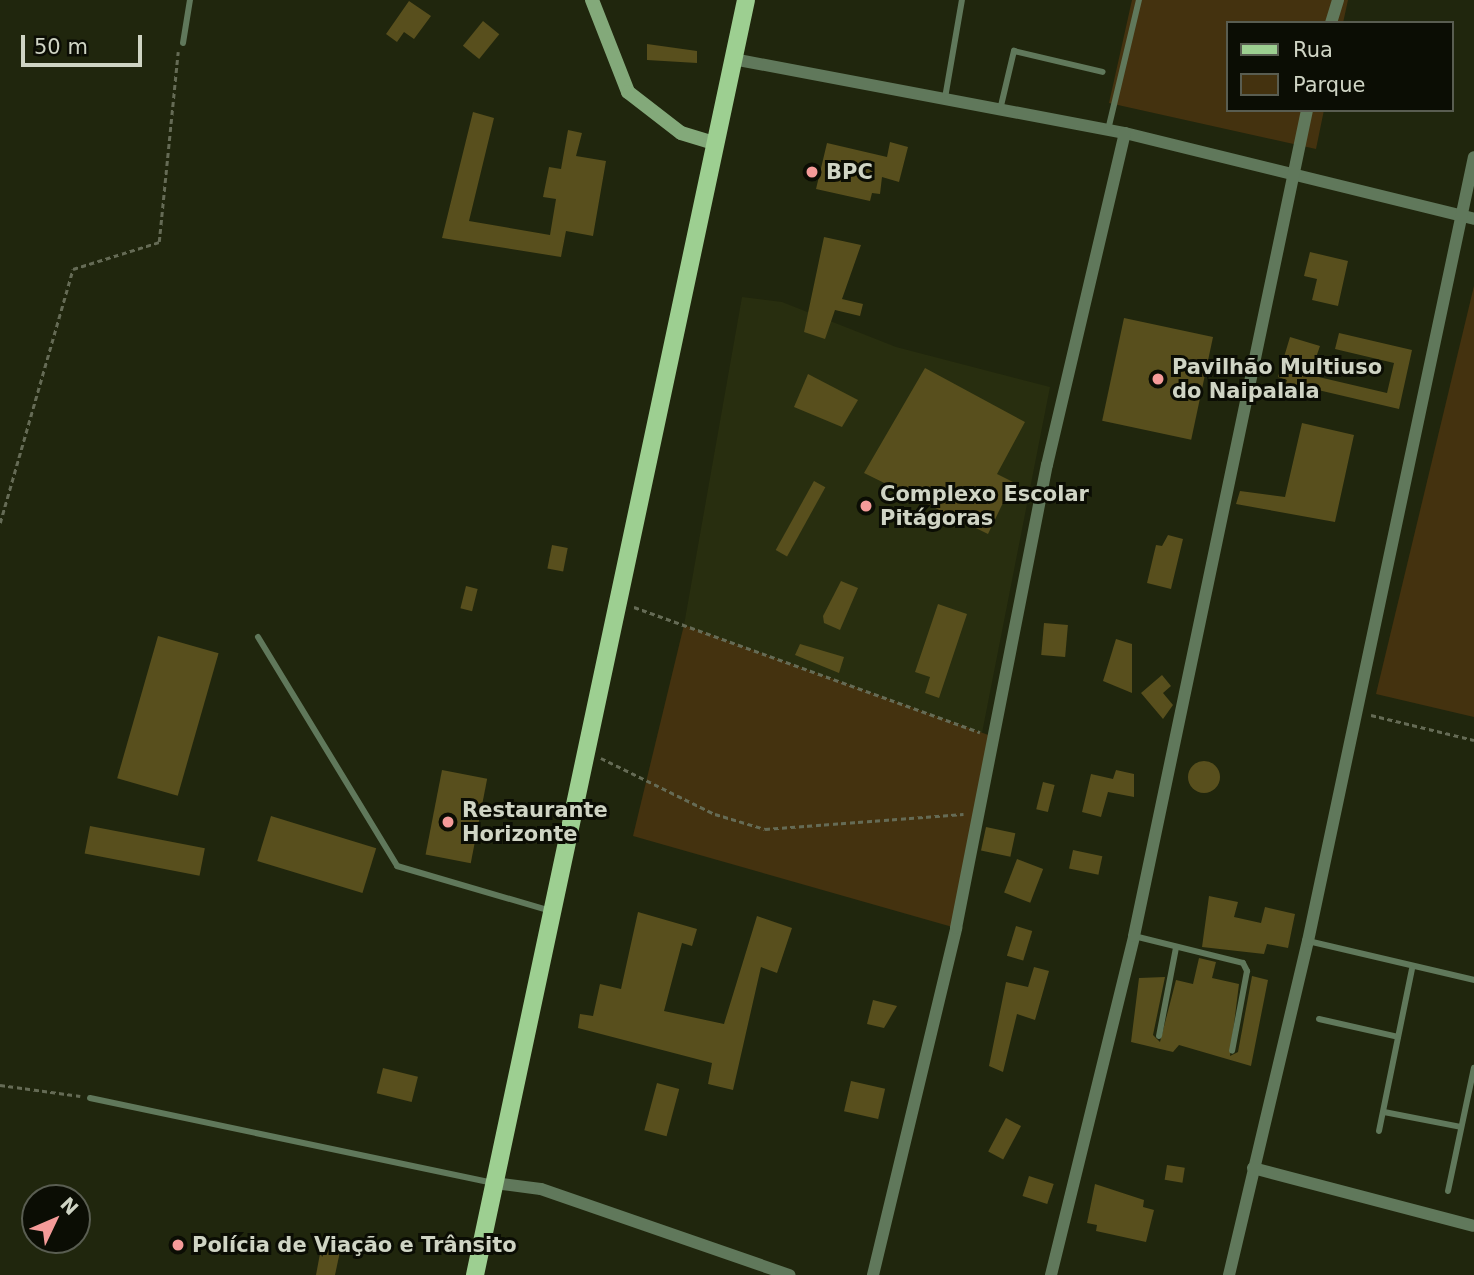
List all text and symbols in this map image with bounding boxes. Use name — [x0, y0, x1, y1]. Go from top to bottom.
scale bar — [24, 21, 145, 65]
legend — [1226, 21, 1453, 112]
text: 50 m — [34, 35, 88, 59]
text: Rua — [1293, 38, 1333, 62]
text: Parque — [1293, 73, 1365, 97]
place label: BPC — [826, 159, 873, 185]
marker: BPC — [804, 164, 820, 180]
place label: Pavilhão Multiuso do Naipalala — [1172, 354, 1382, 404]
marker: Pavilhão Multiuso do Naipalala — [1150, 371, 1166, 387]
place label: Complexo Escolar Pitágoras — [880, 481, 1089, 531]
marker: Complexo Escolar Pitágoras — [858, 498, 874, 514]
place label: Restaurante Horizonte — [462, 797, 608, 847]
marker: Restaurante Horizonte — [440, 814, 456, 830]
north arrow — [21, 1184, 91, 1254]
text: N — [56, 1192, 83, 1219]
place label: Polícia de Viação e Trânsito — [192, 1232, 517, 1258]
marker: Polícia de Viação e Trânsito — [170, 1237, 186, 1253]

